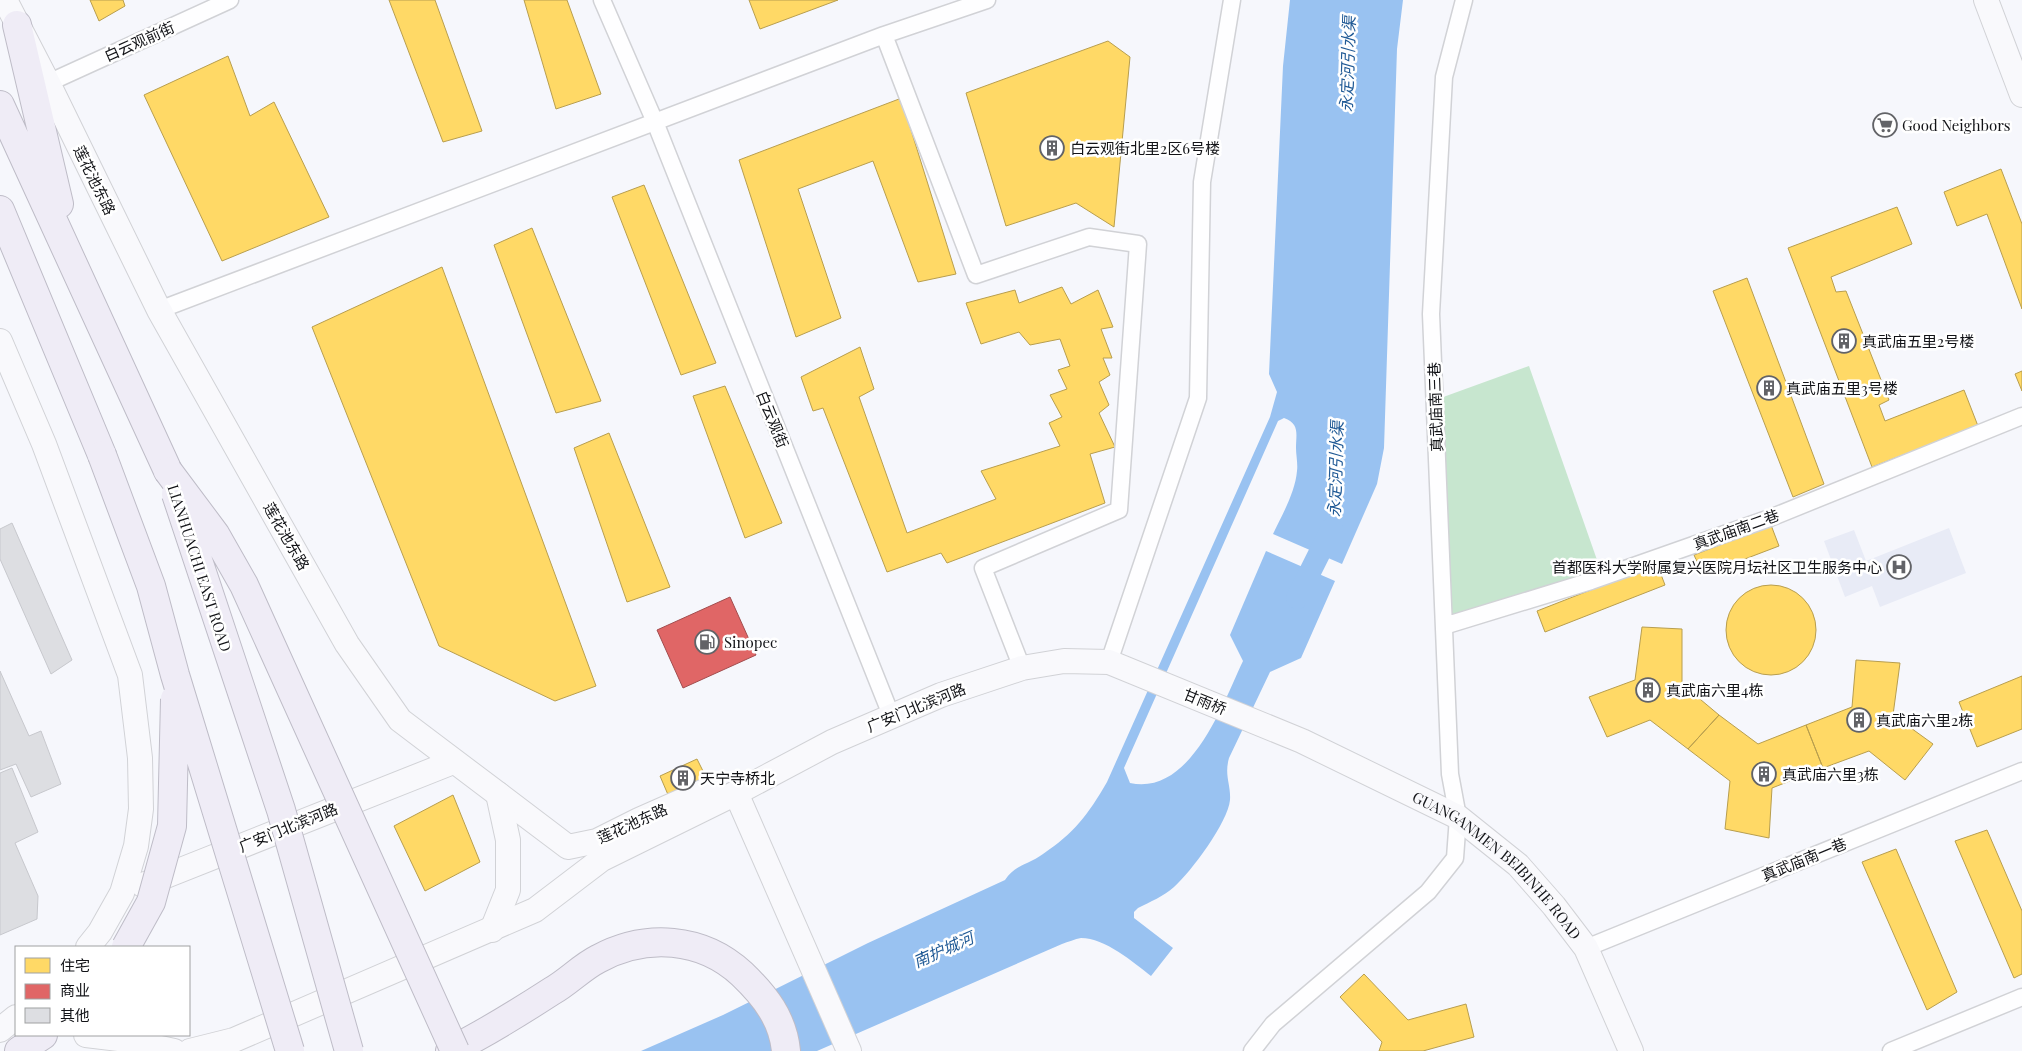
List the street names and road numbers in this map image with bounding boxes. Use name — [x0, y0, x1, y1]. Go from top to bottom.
street label: 白云观前街 — [101, 17, 177, 65]
street label: 莲花池东路 — [70, 142, 120, 218]
street label: 真武庙南三巷 — [1423, 362, 1447, 452]
street label: 白云观街 — [752, 387, 794, 451]
street label: LIANHUACHI EAST ROAD — [164, 482, 237, 654]
street label: 莲花池东路 — [260, 499, 314, 573]
street label: 真武庙南二巷 — [1690, 504, 1782, 554]
street label: 广安门北滨河路 — [864, 678, 968, 736]
street label: 甘雨桥 — [1180, 683, 1230, 719]
street label: GUANGANMEN BEIBINHE ROAD — [1409, 786, 1586, 944]
street label: 广安门北滨河路 — [236, 798, 340, 856]
street label: 莲花池东路 — [594, 799, 670, 847]
street label: 真武庙南一巷 — [1759, 833, 1849, 885]

